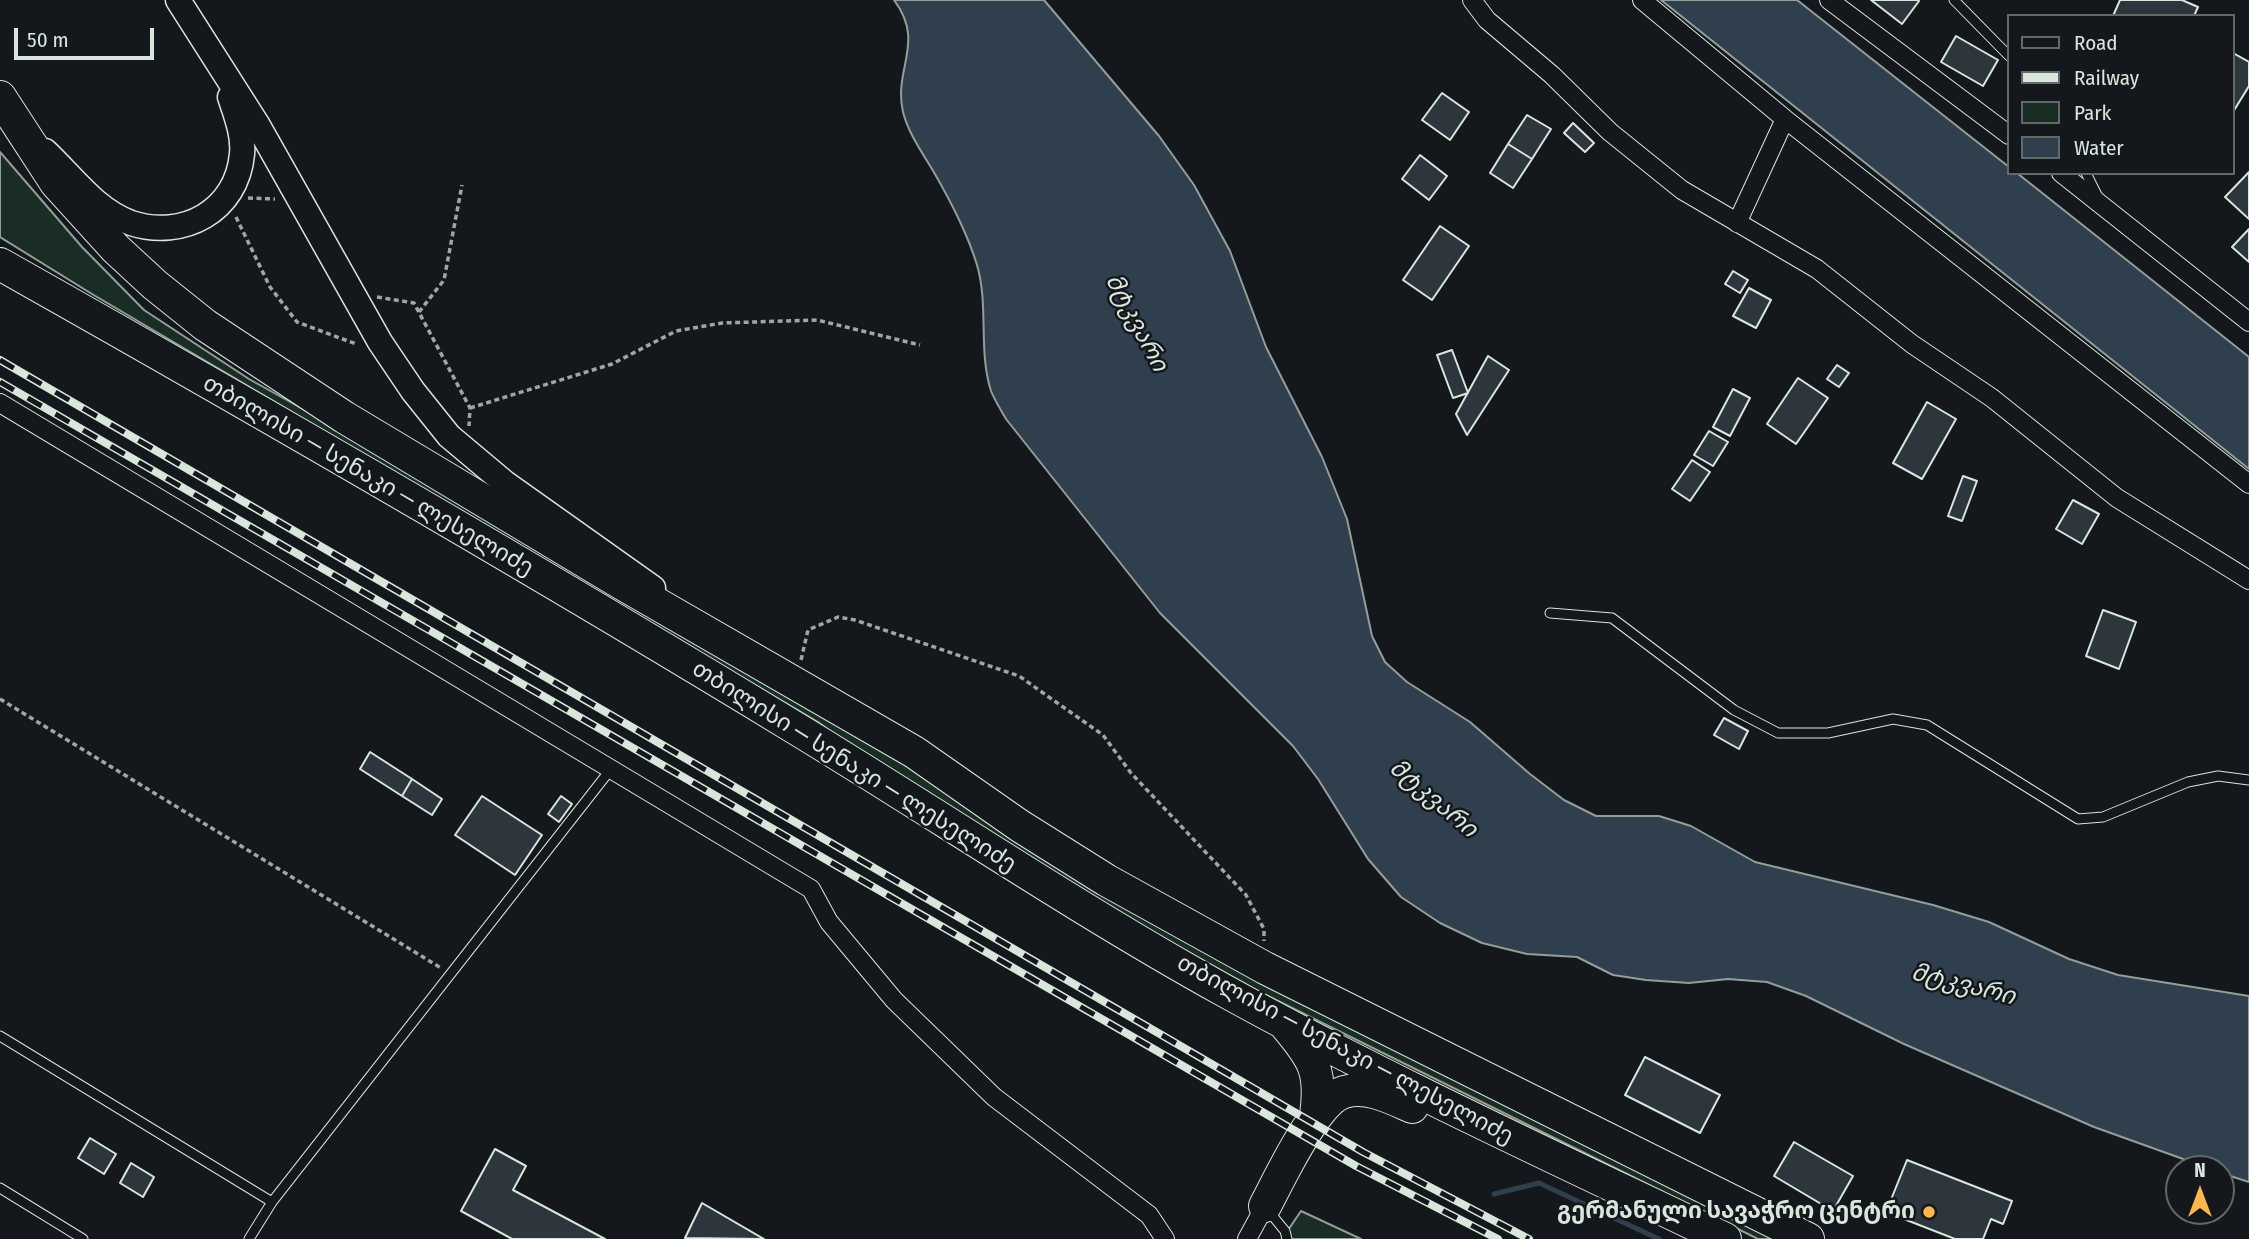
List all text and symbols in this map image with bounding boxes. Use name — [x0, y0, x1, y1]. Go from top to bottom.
scale bar — [18, 14, 158, 58]
legend — [2008, 14, 2235, 175]
text: 50 m — [27, 27, 69, 53]
text: Road — [2074, 30, 2118, 56]
text: Railway — [2074, 65, 2139, 91]
text: Park — [2074, 100, 2111, 126]
text: Water — [2074, 135, 2124, 161]
water label: მტკვარი — [1098, 269, 1174, 377]
street label: თბილისი — სენაკი — ლესელიძე — [198, 370, 538, 582]
street label: თბილისი — სენაკი — ლესელიძე — [687, 655, 1021, 879]
water label: მტკვარი — [1383, 754, 1483, 844]
street label: თბილისი — სენაკი — ლესელიძე — [1172, 949, 1518, 1151]
water label: მტკვარი — [1908, 958, 2018, 1012]
north arrow — [2165, 1155, 2235, 1225]
text: N — [2194, 1159, 2206, 1182]
place label: გერმანული სავაჭრო ცენტრი — [1557, 1198, 1915, 1226]
marker: გერმანული სავაჭრო ცენტრი — [1921, 1204, 1937, 1220]

